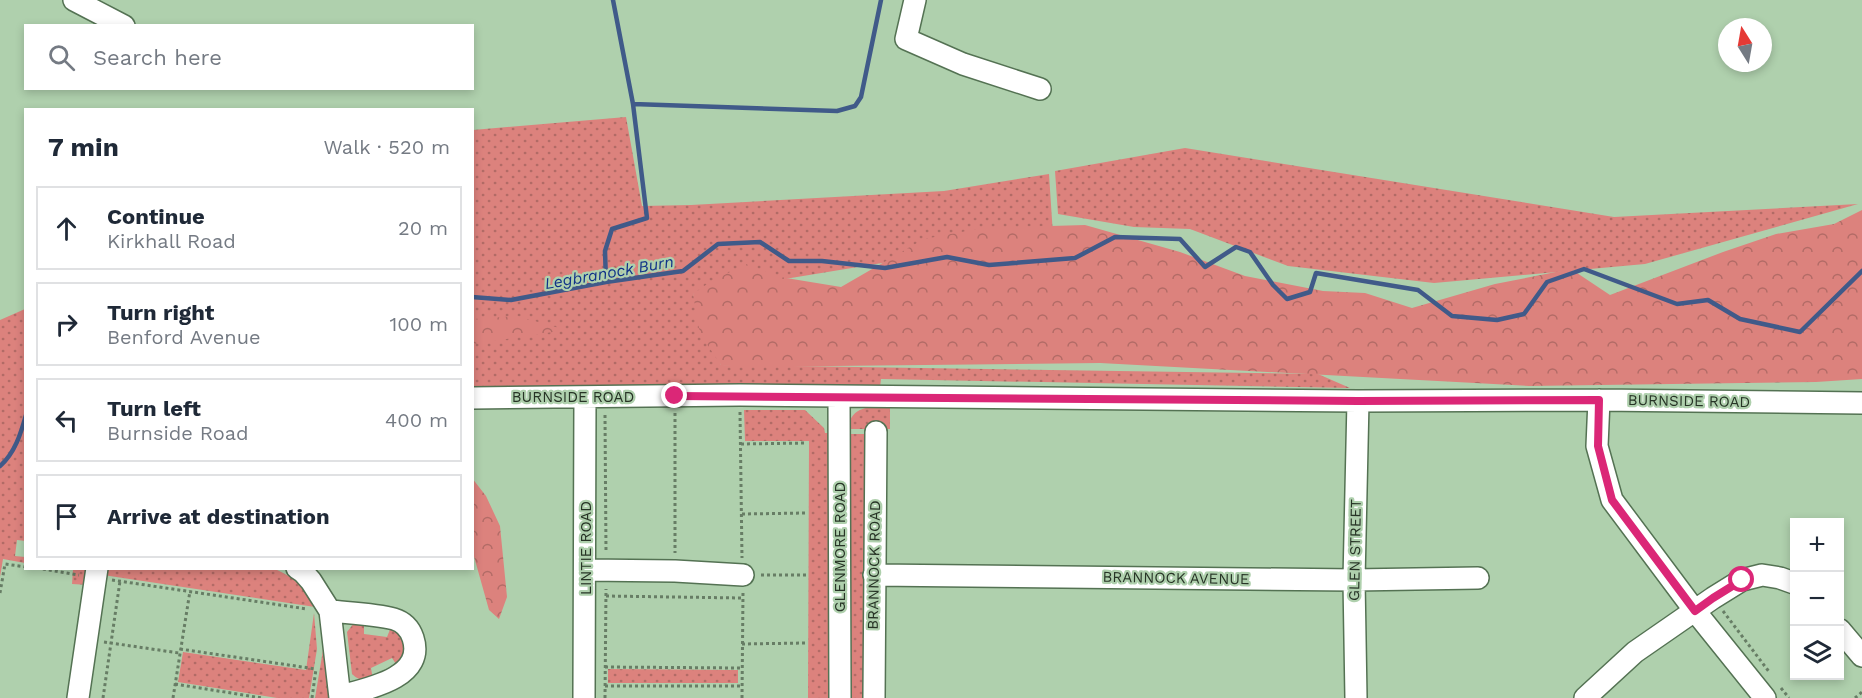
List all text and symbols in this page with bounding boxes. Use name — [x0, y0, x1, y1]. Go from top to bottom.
north arrow — [1718, 18, 1772, 72]
search box — [24, 24, 474, 90]
icon: search — [45, 41, 78, 74]
text: Search here — [93, 45, 222, 70]
text: 7 min — [48, 132, 119, 162]
text: Walk · 520 m — [323, 135, 450, 159]
text: Continue — [107, 204, 205, 229]
icon: ahead — [50, 212, 83, 245]
text: 20 m — [398, 216, 448, 240]
text: Kirkhall Road — [107, 229, 236, 253]
water label: Legbranock Burn — [543, 252, 675, 293]
text: Turn right — [107, 300, 214, 325]
icon: right — [50, 308, 83, 341]
text: 100 m — [389, 312, 448, 336]
text: Benford Avenue — [107, 325, 261, 349]
route end — [661, 382, 687, 408]
street label: BURNSIDE ROAD — [512, 388, 634, 406]
street label: BURNSIDE ROAD — [1628, 391, 1750, 411]
text: Turn left — [107, 396, 201, 421]
icon: left — [50, 404, 83, 437]
text: 400 m — [385, 408, 448, 432]
text: Burnside Road — [107, 421, 249, 445]
street label: GLENMORE ROAD — [831, 482, 849, 612]
street label: GLEN STREET — [1345, 499, 1365, 601]
icon: arrive — [50, 500, 83, 533]
street label: BRANNOCK ROAD — [864, 500, 884, 630]
street label: LINTIE ROAD — [577, 501, 595, 595]
text: Arrive at destination — [107, 504, 330, 529]
map controls — [1790, 518, 1844, 680]
button: + — [1790, 518, 1844, 572]
route start — [1728, 566, 1754, 592]
street label: BRANNOCK AVENUE — [1102, 568, 1250, 588]
button: − — [1790, 572, 1844, 626]
button: layers — [1790, 626, 1844, 680]

